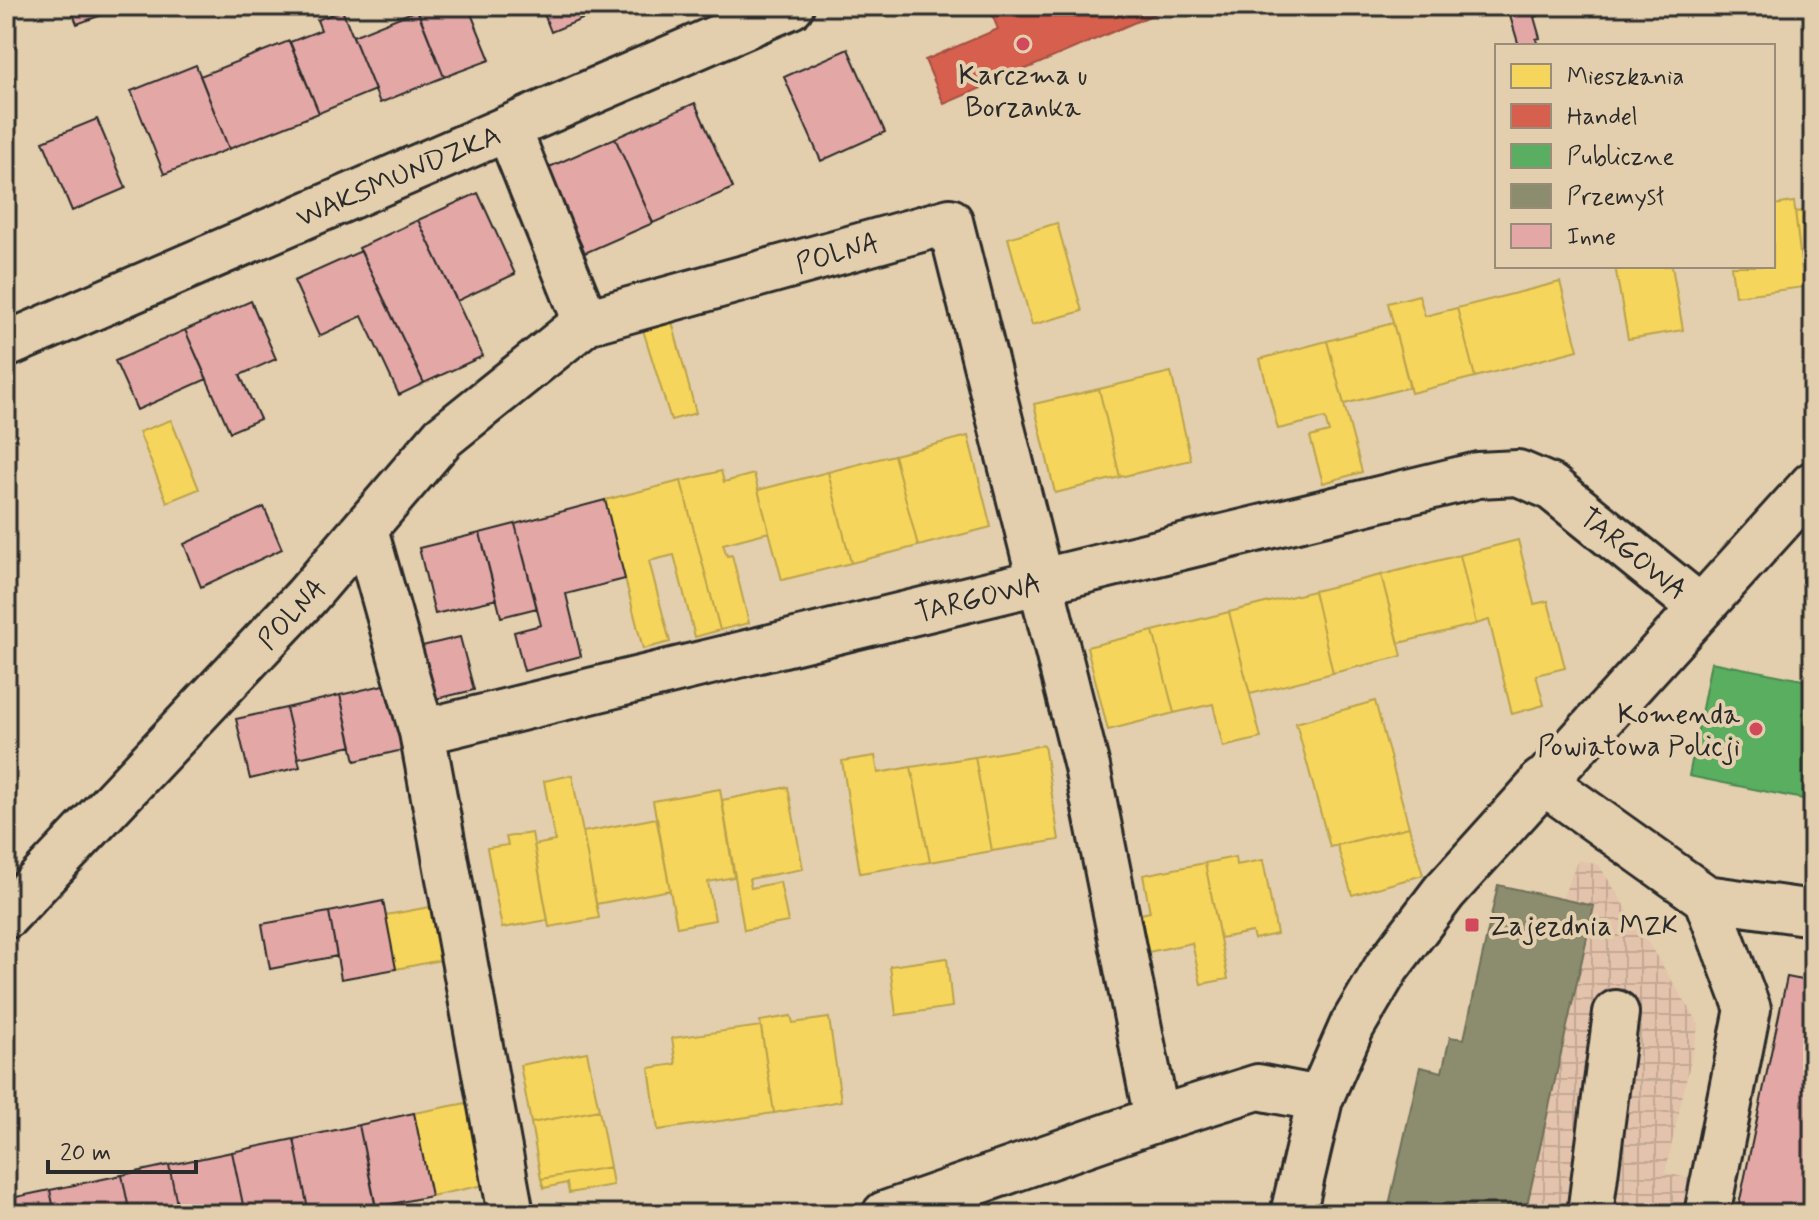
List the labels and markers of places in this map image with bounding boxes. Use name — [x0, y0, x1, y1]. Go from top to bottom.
marker: Karczma u Borzanka — [1014, 35, 1032, 53]
place label: Karczma u Borzanka — [959, 58, 1088, 127]
place label: Komenda Powiatowa Policji — [1537, 697, 1740, 766]
marker: Komenda Powiatowa Policji — [1747, 720, 1765, 738]
place label: Zajezdnia MZK — [1488, 909, 1678, 946]
marker: Zajezdnia MZK — [1463, 916, 1481, 934]

